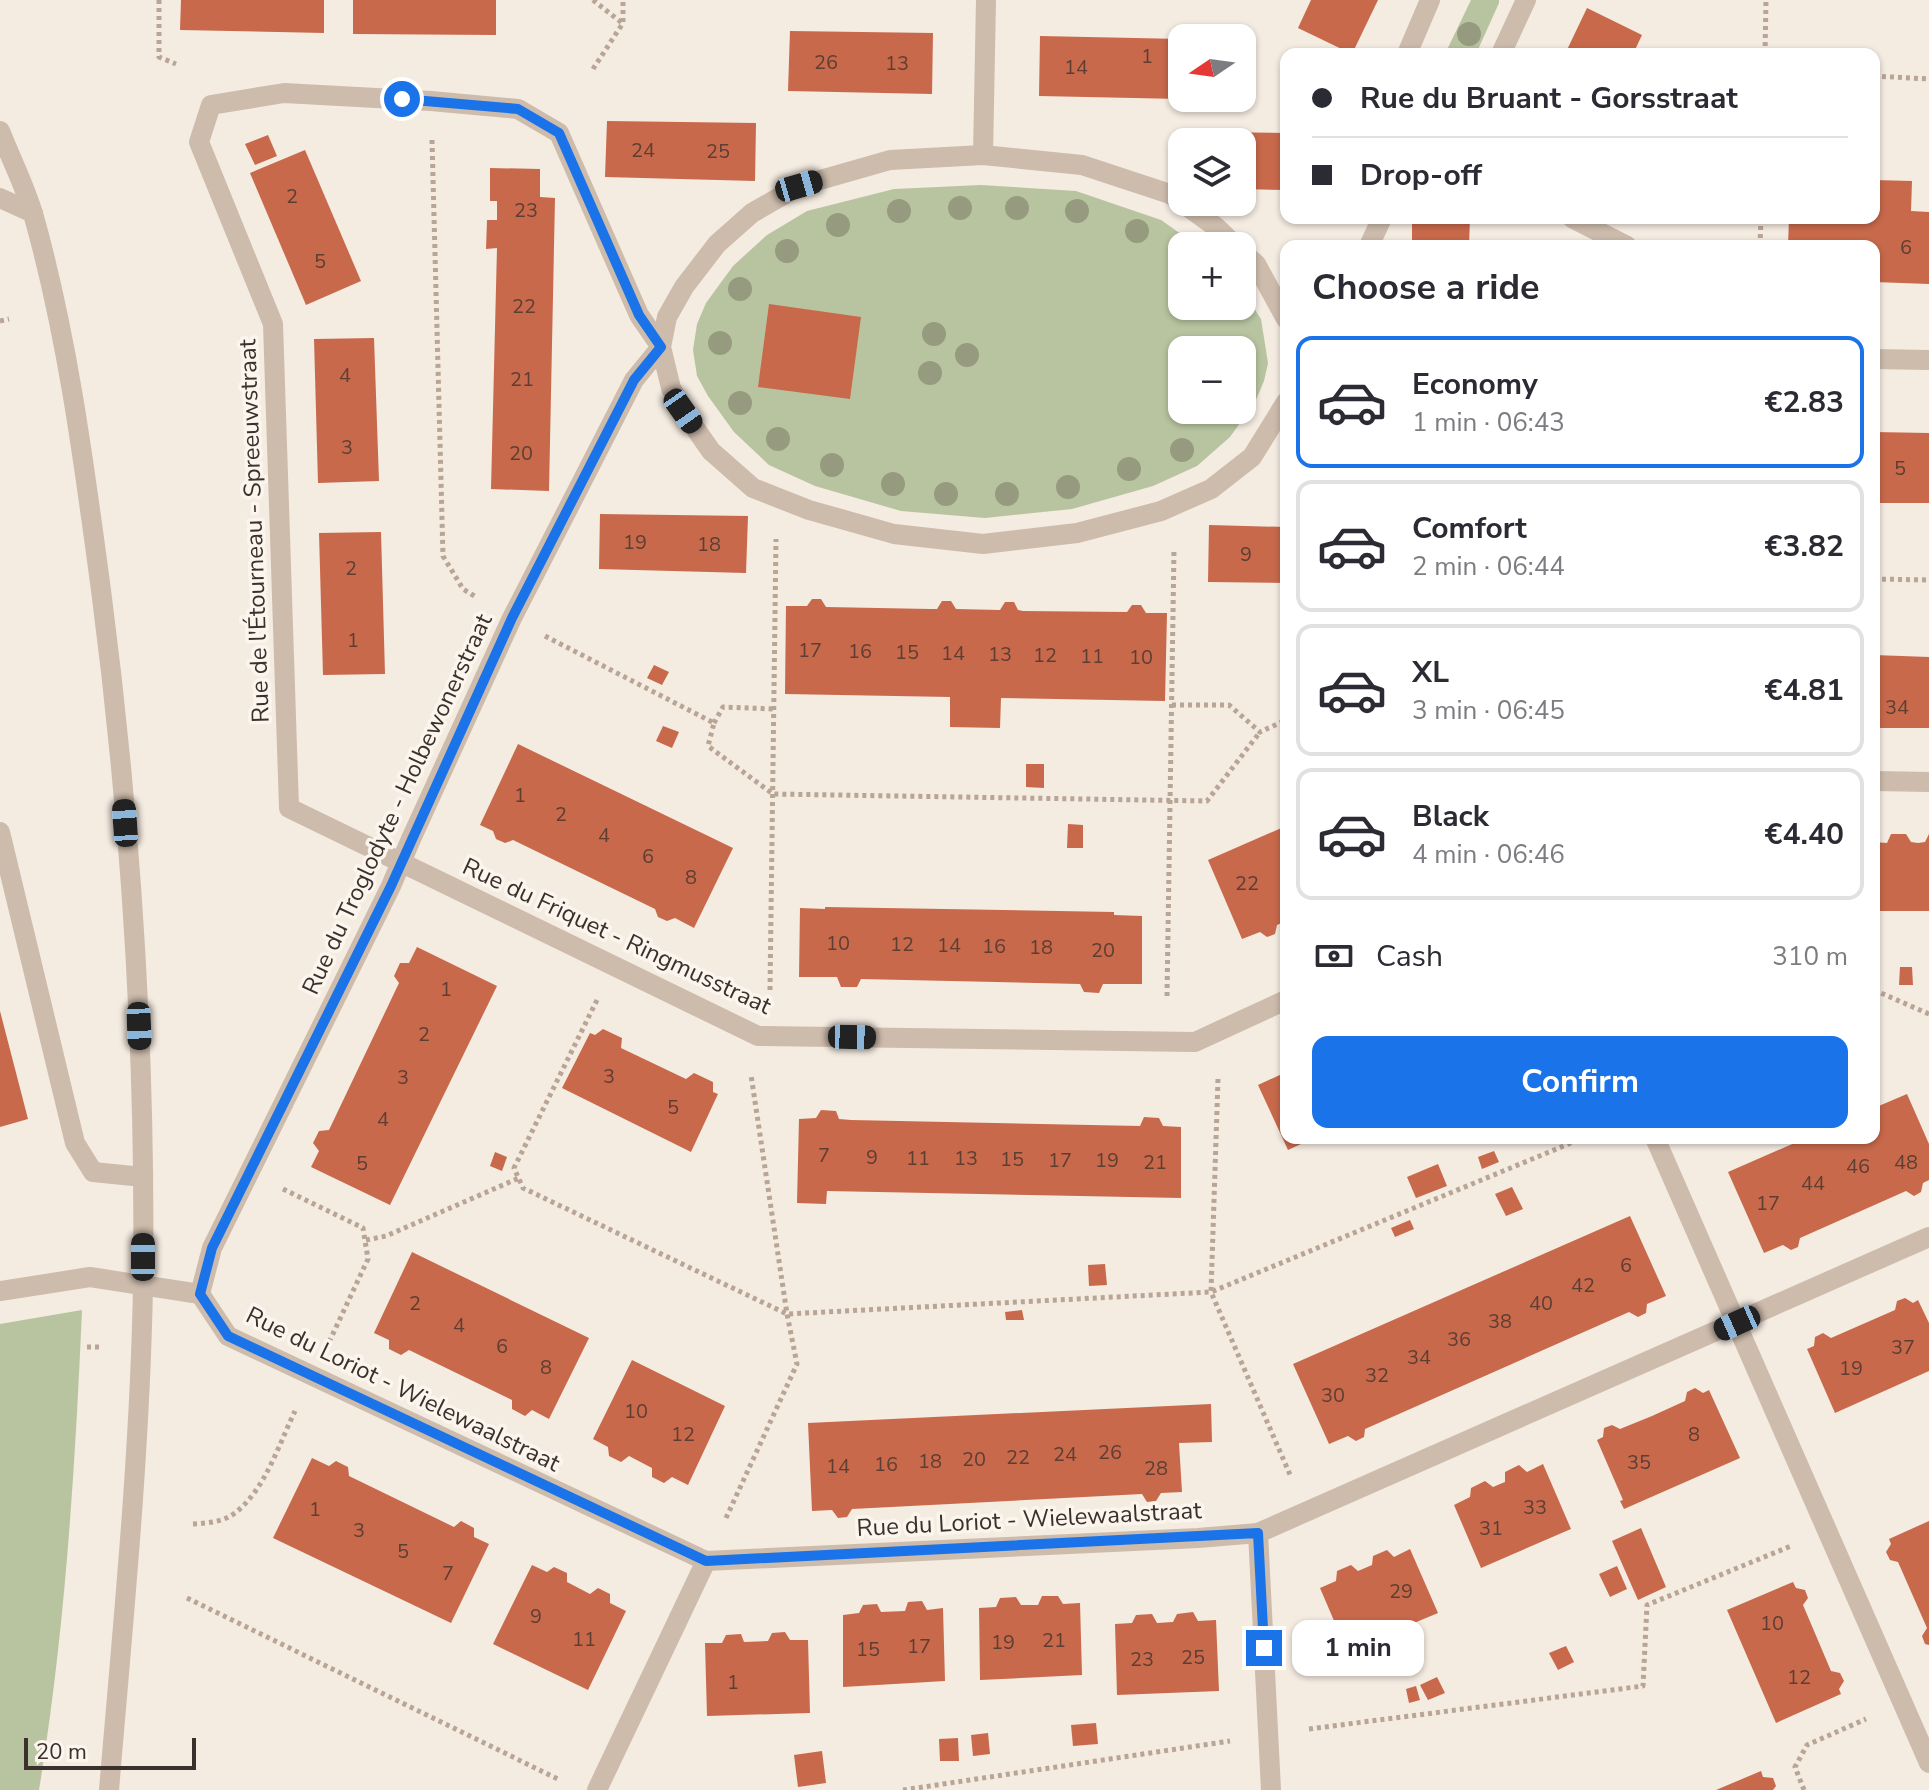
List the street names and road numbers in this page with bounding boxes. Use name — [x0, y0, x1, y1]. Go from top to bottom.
street label: Rue de l'Étourneau - Spreeuwstraat — [231, 338, 277, 723]
street label: Rue du Troglodyte - Holbewonerstraat — [294, 608, 500, 1000]
street label: Rue du Friquet - Ringmusstraat — [457, 850, 777, 1022]
street label: Rue du Loriot - Wielewaalstraat — [241, 1299, 566, 1479]
street label: Rue du Loriot - Wielewaalstraat — [856, 1494, 1203, 1544]

